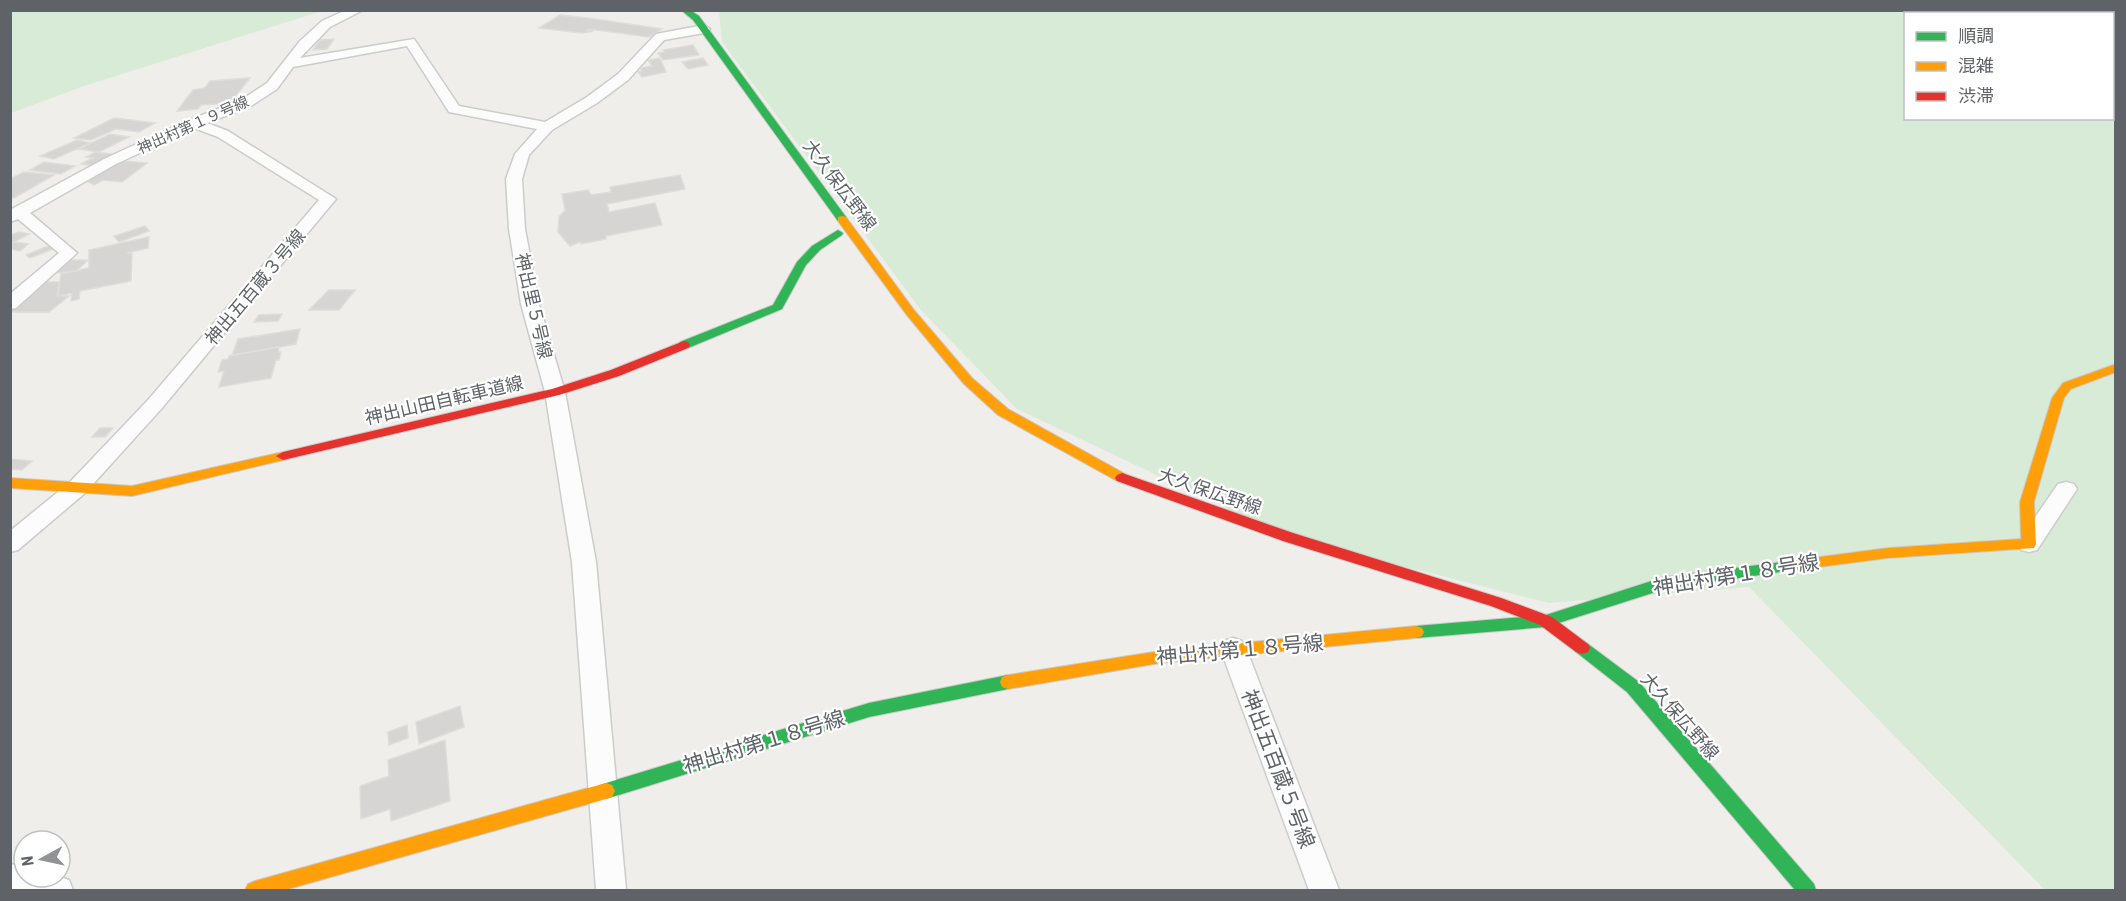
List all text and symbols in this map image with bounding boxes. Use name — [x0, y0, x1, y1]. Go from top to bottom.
legend — [1904, 12, 2114, 120]
text: 順調 — [1958, 25, 1994, 46]
text: 混雑 — [1958, 55, 1994, 76]
text: 渋滞 — [1958, 85, 1994, 106]
street label: 神出村第１９号線 — [135, 92, 251, 158]
street label: 大久保広野線 — [799, 136, 881, 234]
street label: 神出五百蔵３号線 — [201, 225, 309, 349]
street label: 神出里５号線 — [512, 251, 556, 361]
street label: 神出山田自転車道線 — [363, 372, 525, 428]
street label: 大久保広野線 — [1156, 463, 1264, 519]
street label: 神出村第１８号線 — [1651, 550, 1821, 600]
street label: 神出村第１８号線 — [1155, 631, 1325, 669]
street label: 大久保広野線 — [1637, 668, 1723, 764]
street label: 神出五百蔵５号線 — [1237, 686, 1319, 852]
street label: 神出村第１８号線 — [680, 706, 848, 778]
north arrow — [12, 829, 72, 889]
text: N — [18, 855, 38, 867]

